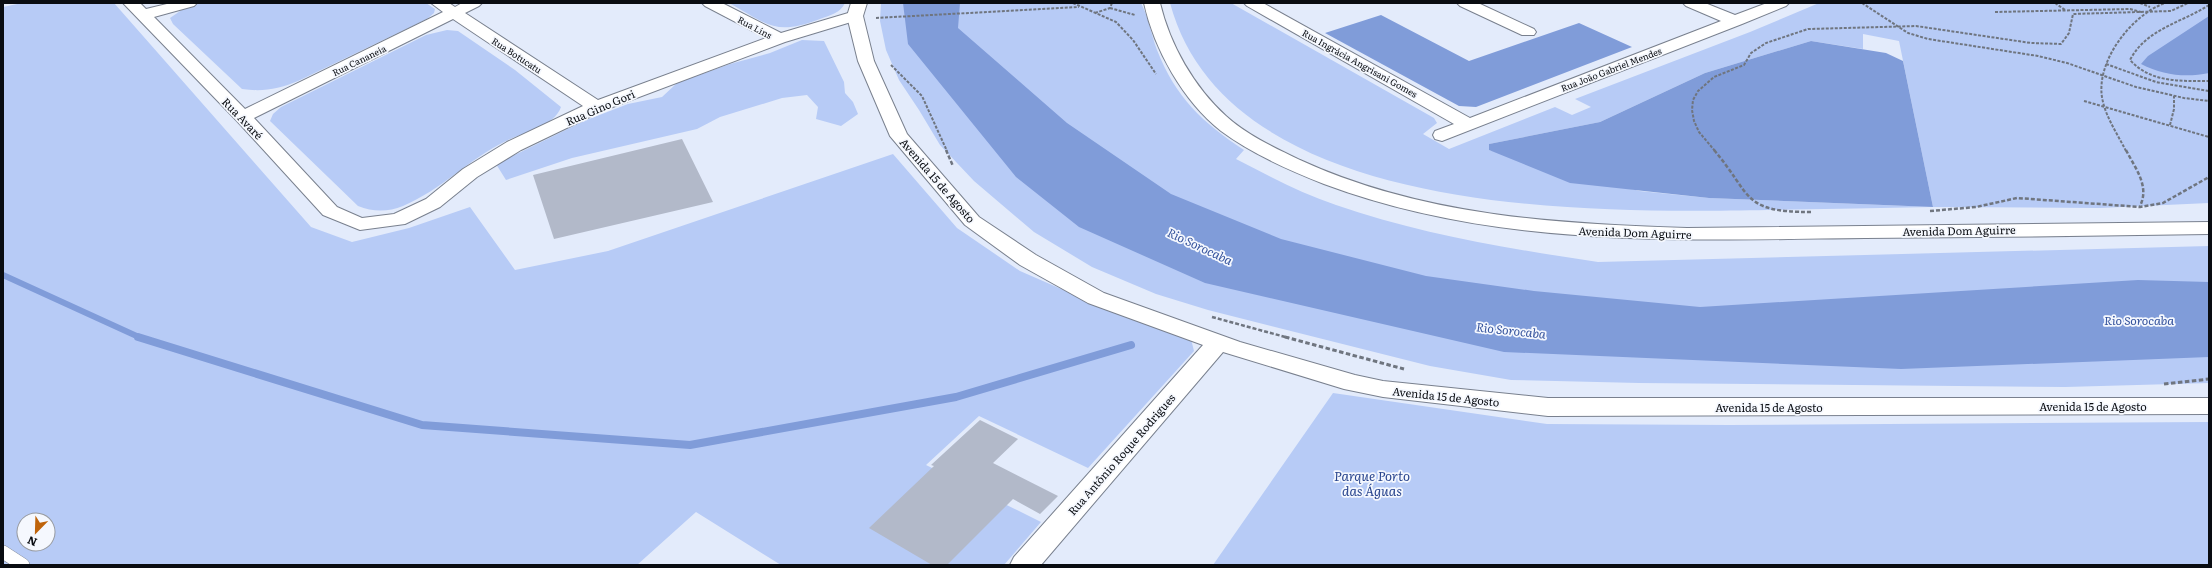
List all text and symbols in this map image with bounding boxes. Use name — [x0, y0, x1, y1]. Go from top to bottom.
street label: Rua Lins — [735, 12, 775, 42]
street label: Rua Ingrácia Angrisani Gomes — [1300, 25, 1420, 101]
street label: Rua Botucatu — [489, 34, 545, 77]
street label: Rua Cananeia — [330, 41, 389, 79]
street label: Rua João Gabriel Mendes — [1559, 43, 1663, 95]
street label: Rua Gino Gori — [563, 85, 637, 129]
street label: Rua Avaré — [219, 94, 267, 143]
street label: Avenida 15 de Agosto — [897, 134, 979, 226]
street label: Avenida Dom Aguirre — [1902, 221, 2016, 239]
street label: Avenida Dom Aguirre — [1578, 222, 1692, 242]
water label: Rio Sorocaba — [1164, 223, 1236, 269]
water label: Rio Sorocaba — [2104, 311, 2174, 329]
water label: Rio Sorocaba — [1475, 317, 1547, 343]
street label: Avenida 15 de Agosto — [1392, 382, 1500, 410]
street label: Rua Antônio Roque Rodrigues — [1064, 390, 1178, 518]
street label: Avenida 15 de Agosto — [2039, 398, 2147, 414]
street label: Avenida 15 de Agosto — [1715, 399, 1823, 415]
park label: Parque Porto das Águas — [1334, 466, 1410, 500]
north arrow — [16, 512, 56, 552]
text: N — [24, 533, 39, 551]

